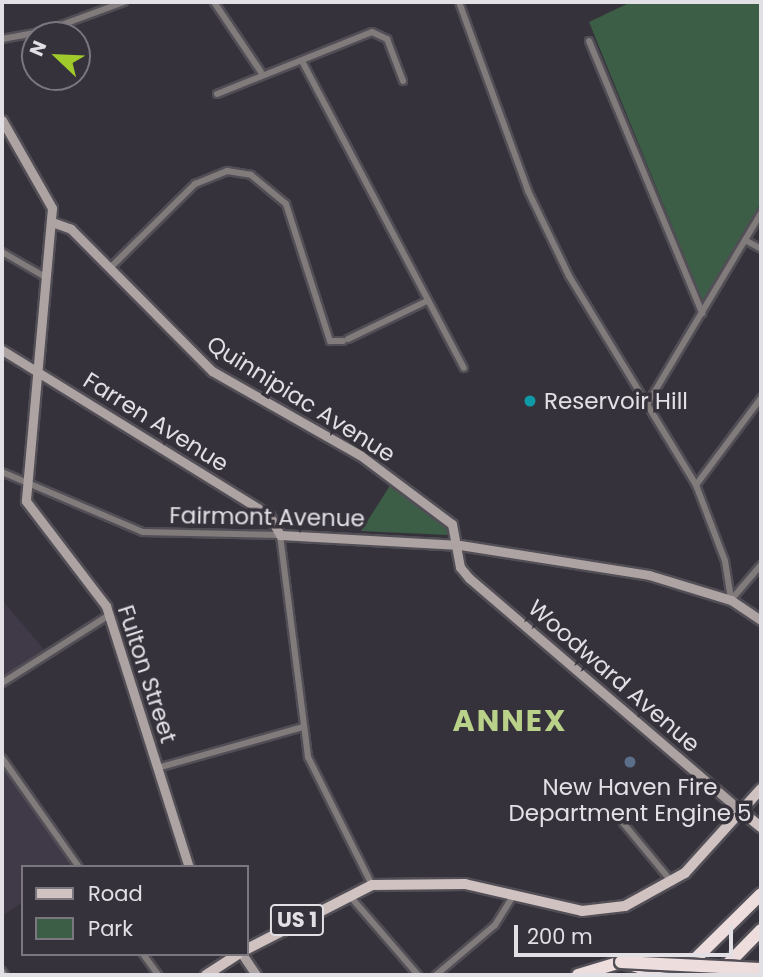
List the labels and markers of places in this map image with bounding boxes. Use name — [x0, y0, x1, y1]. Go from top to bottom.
place label: Reservoir Hill — [544, 387, 688, 415]
marker: Reservoir Hill — [522, 393, 538, 409]
marker: New Haven Fire Department Engine 5 — [622, 754, 638, 770]
place label: New Haven Fire Department Engine 5 — [508, 773, 752, 827]

